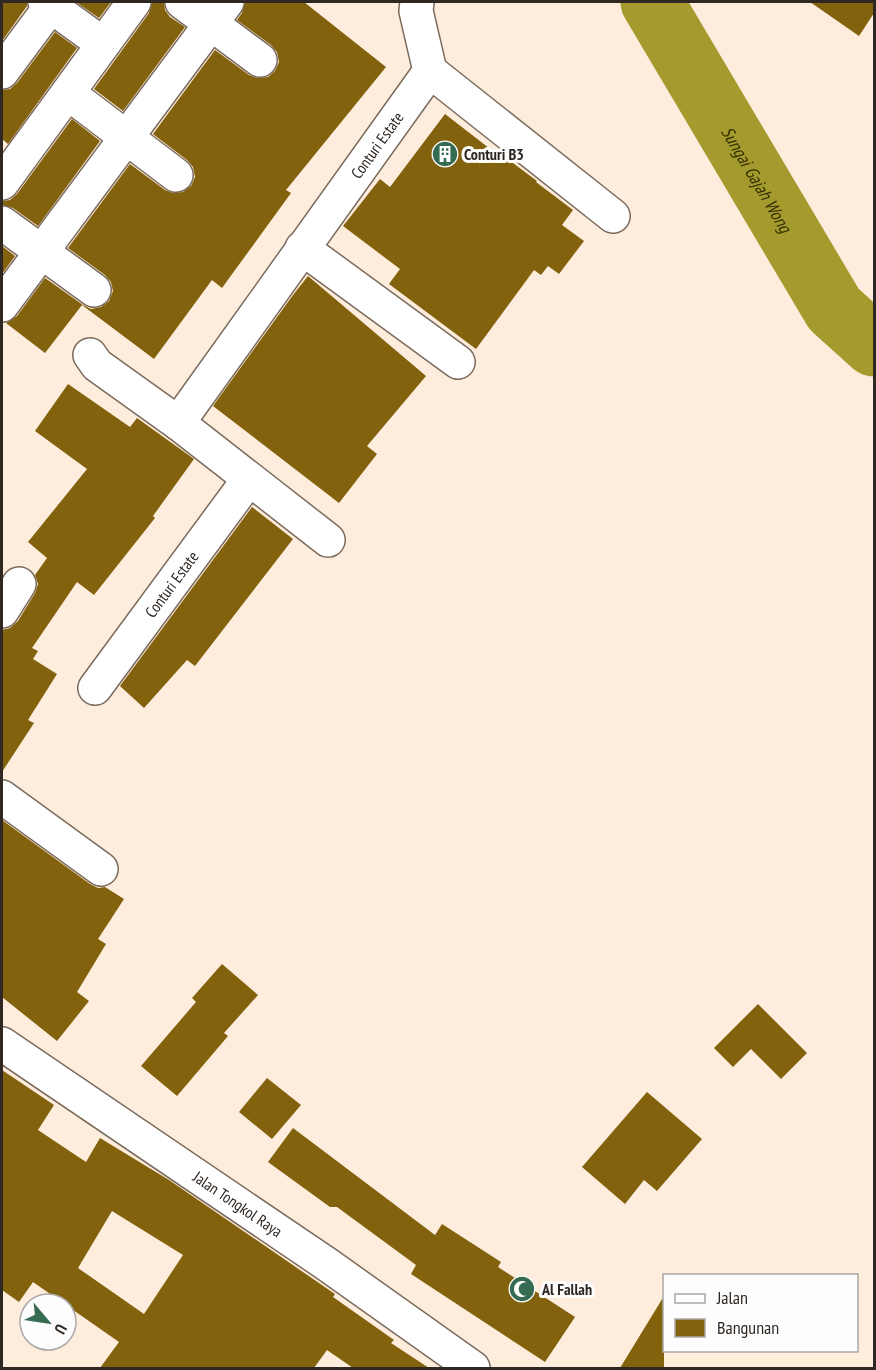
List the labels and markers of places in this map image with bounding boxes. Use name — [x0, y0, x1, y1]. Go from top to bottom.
building icon: Conturi B3 — [430, 139, 460, 169]
place label: Conturi B3 — [464, 144, 524, 164]
mosque icon: Al Fallah — [507, 1274, 537, 1304]
place label: Al Fallah — [541, 1279, 592, 1299]

